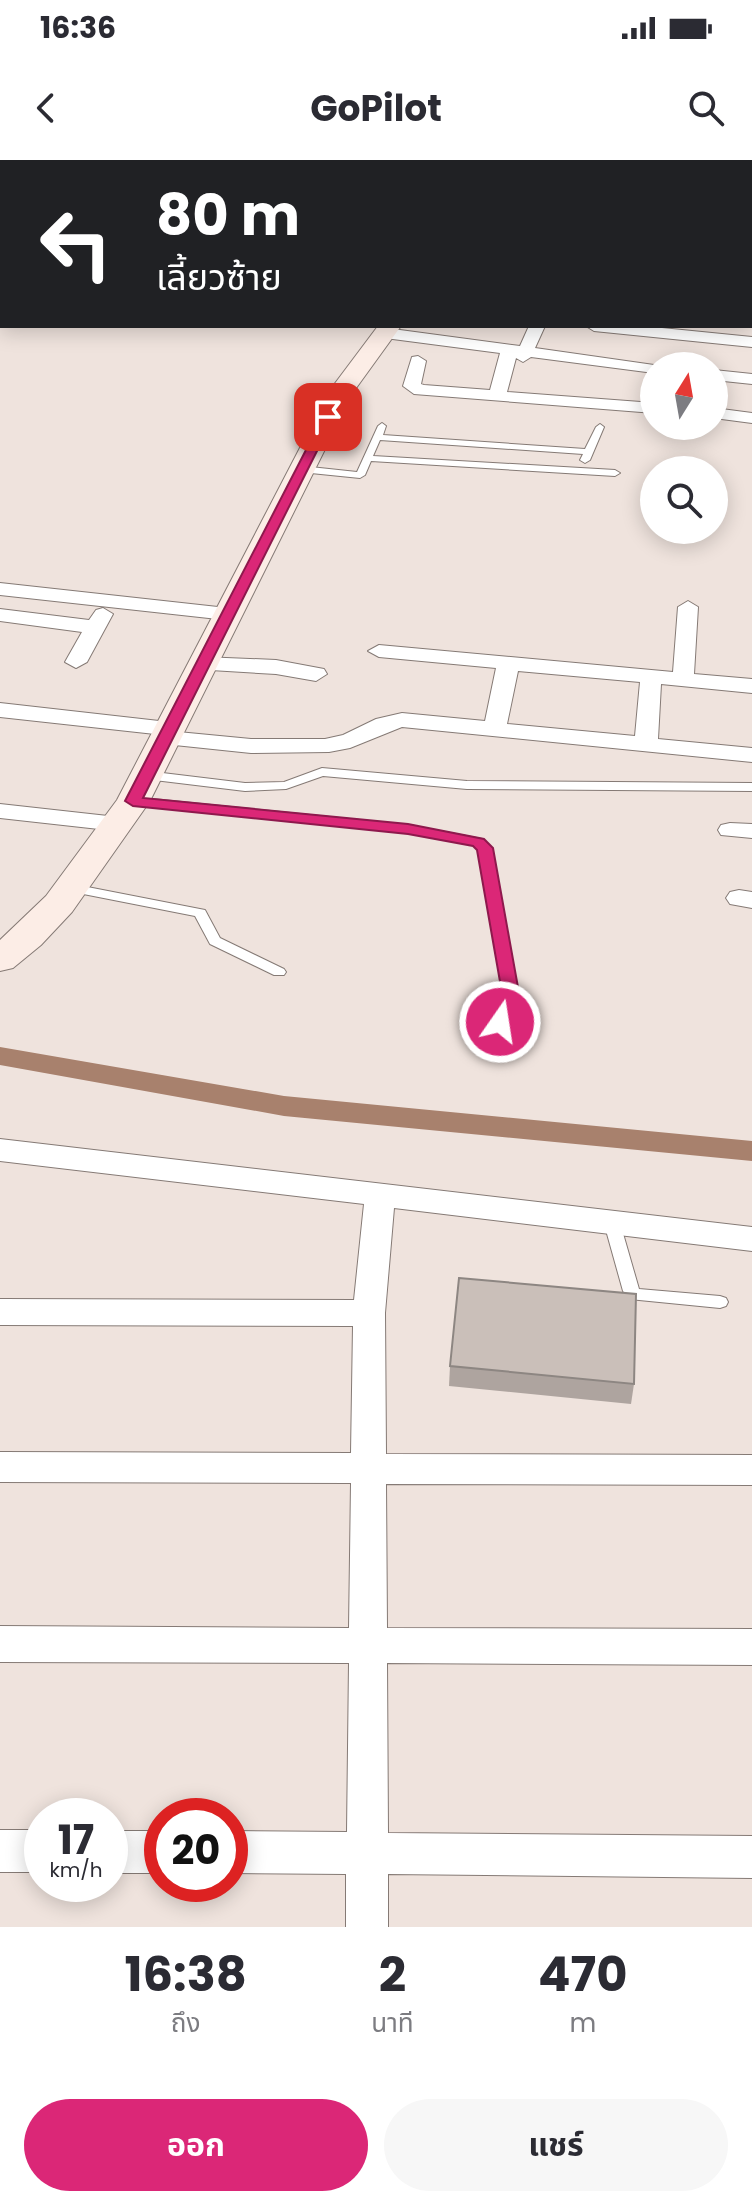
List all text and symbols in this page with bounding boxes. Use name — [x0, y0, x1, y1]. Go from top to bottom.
text: 16:36 — [40, 6, 116, 49]
text: GoPilot — [310, 83, 442, 134]
icon: back — [24, 86, 68, 130]
icon: search — [684, 86, 728, 130]
text: 80 m — [156, 176, 300, 255]
icon: left — [24, 192, 128, 296]
text: เลี้ยวซ้าย — [156, 252, 282, 303]
north arrow — [640, 352, 728, 440]
map controls — [640, 352, 728, 544]
pin — [294, 383, 362, 451]
icon: arrive — [306, 395, 350, 439]
button: search — [640, 456, 728, 544]
position arrow — [458, 980, 542, 1064]
speed limit sign: 20 — [144, 1798, 248, 1902]
text: 17 — [58, 1812, 94, 1868]
text: km/h — [49, 1856, 103, 1884]
text: 16:38 — [124, 1941, 247, 2008]
text: 2 — [379, 1941, 406, 2008]
text: 470 — [538, 1941, 628, 2008]
text: ถึง — [171, 2005, 200, 2041]
text: นาที — [371, 2005, 414, 2041]
text: m — [569, 2005, 596, 2041]
button: ออก — [24, 2099, 368, 2191]
button: แชร์ — [384, 2099, 728, 2191]

